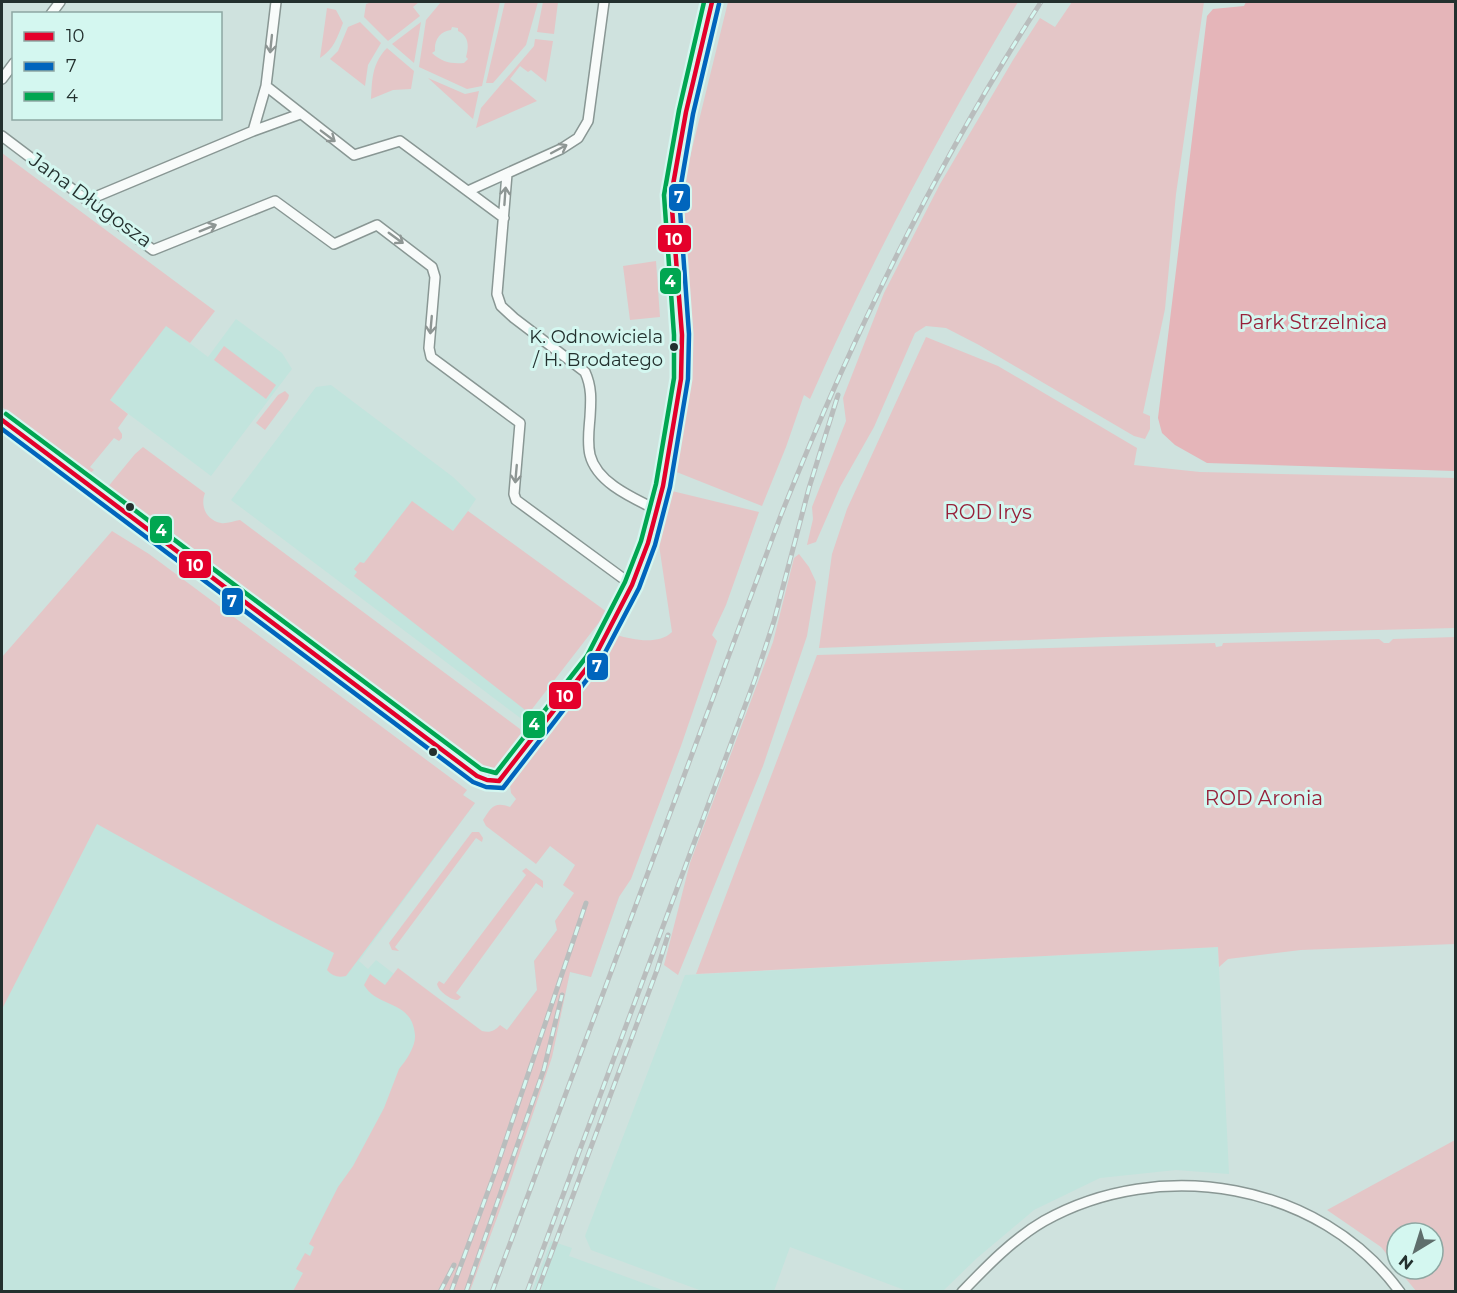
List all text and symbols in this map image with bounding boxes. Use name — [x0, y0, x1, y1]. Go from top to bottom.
legend — [12, 12, 222, 120]
text: 10 — [66, 25, 84, 47]
one-way arrow — [265, 33, 276, 53]
text: 7 — [66, 55, 77, 77]
text: 4 — [66, 85, 78, 107]
one-way arrow — [320, 130, 336, 142]
one-way arrow — [550, 143, 568, 154]
street label: Jana Długosza — [24, 147, 157, 253]
line badge: 7 — [668, 183, 691, 212]
one-way arrow — [500, 187, 511, 207]
text: 7 — [674, 188, 684, 207]
one-way arrow — [198, 222, 216, 233]
line badge: 10 — [657, 224, 692, 253]
text: 10 — [665, 230, 683, 249]
one-way arrow — [387, 232, 403, 244]
line badge: 4 — [659, 267, 682, 295]
text: 4 — [664, 272, 676, 291]
park label: Park Strzelnica — [1239, 310, 1387, 334]
one-way arrow — [425, 314, 436, 334]
place label: K. Odnowiciela / H. Brodatego — [529, 326, 663, 371]
marker: K. Odnowiciela / H. Brodatego — [668, 341, 680, 353]
one-way arrow — [510, 464, 521, 484]
park label: ROD Irys — [944, 500, 1032, 524]
unlabelled marker — [124, 501, 136, 513]
line badge: 4 — [149, 515, 173, 544]
text: 4 — [155, 521, 167, 540]
line badge: 10 — [178, 550, 212, 579]
text: 10 — [186, 556, 204, 575]
line badge: 7 — [221, 587, 244, 616]
text: 7 — [227, 592, 237, 611]
line badge: 7 — [586, 652, 609, 681]
text: 7 — [592, 657, 602, 676]
line badge: 10 — [548, 681, 582, 710]
text: 10 — [556, 687, 574, 706]
line badge: 4 — [522, 710, 546, 739]
text: 4 — [528, 715, 540, 734]
unlabelled marker — [427, 746, 439, 758]
park label: ROD Aronia — [1205, 786, 1323, 810]
north arrow — [1385, 1221, 1445, 1281]
text: N — [1395, 1251, 1417, 1274]

